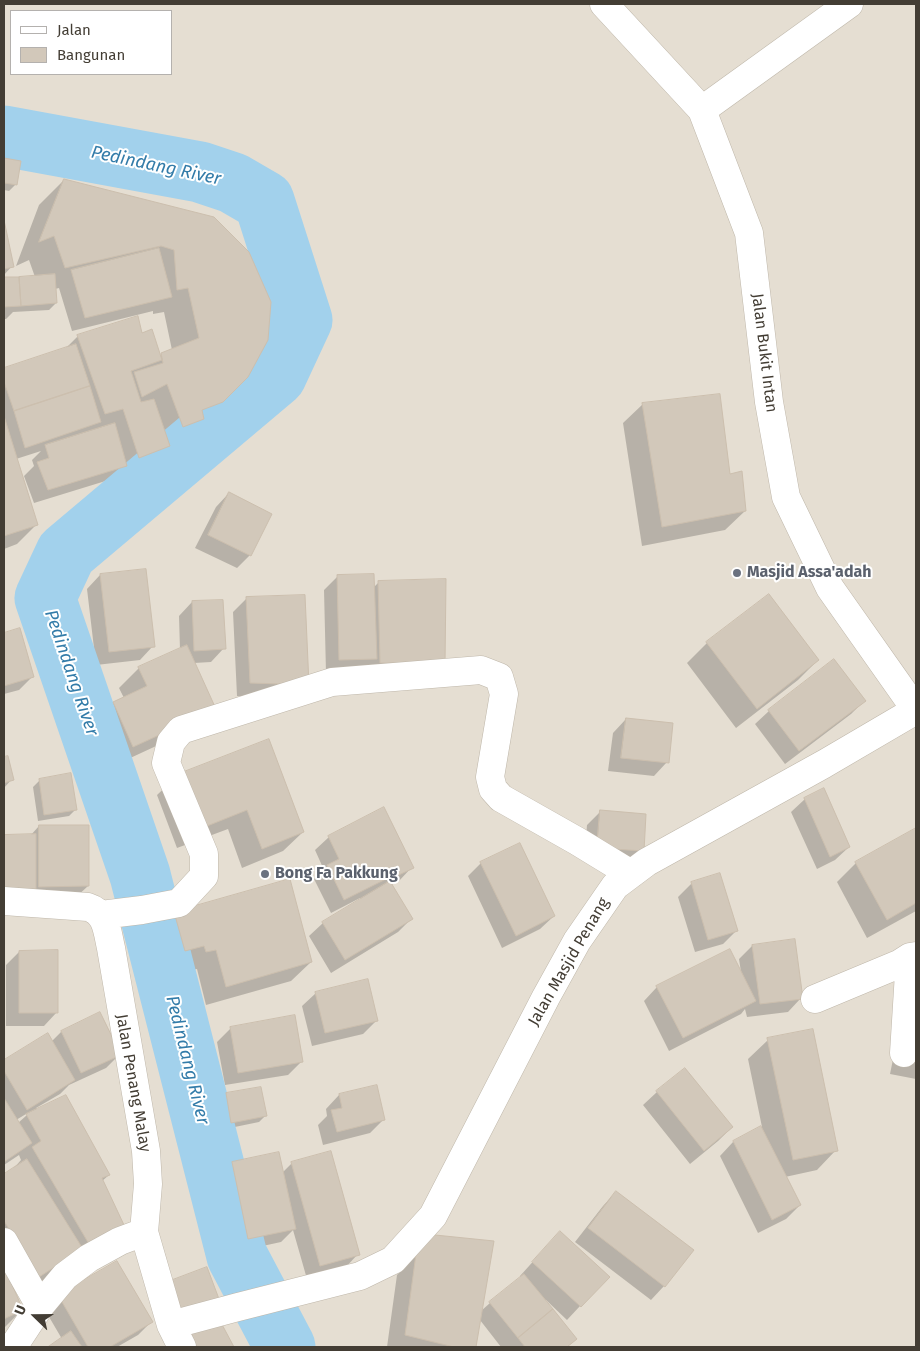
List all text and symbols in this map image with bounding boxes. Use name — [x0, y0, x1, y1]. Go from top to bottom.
legend — [10, 10, 172, 75]
text: Jalan — [57, 21, 91, 39]
text: Bangunan — [57, 46, 125, 64]
water label: Pedindang River — [89, 142, 223, 190]
street label: Jalan Bukit Intan — [747, 292, 781, 414]
place label: Masjid Assa'adah — [747, 563, 871, 583]
marker: Masjid Assa'adah — [731, 567, 743, 579]
water label: Pedindang River — [39, 607, 103, 739]
place label: Bong Fa Pakkung — [275, 864, 398, 884]
marker: Bong Fa Pakkung — [259, 868, 271, 880]
street label: Jalan Masjid Penang — [524, 894, 614, 1030]
water label: Pedindang River — [161, 993, 213, 1127]
street label: Jalan Penang Malay — [111, 1012, 155, 1154]
north arrow — [10, 1291, 60, 1341]
text: U — [11, 1303, 30, 1318]

